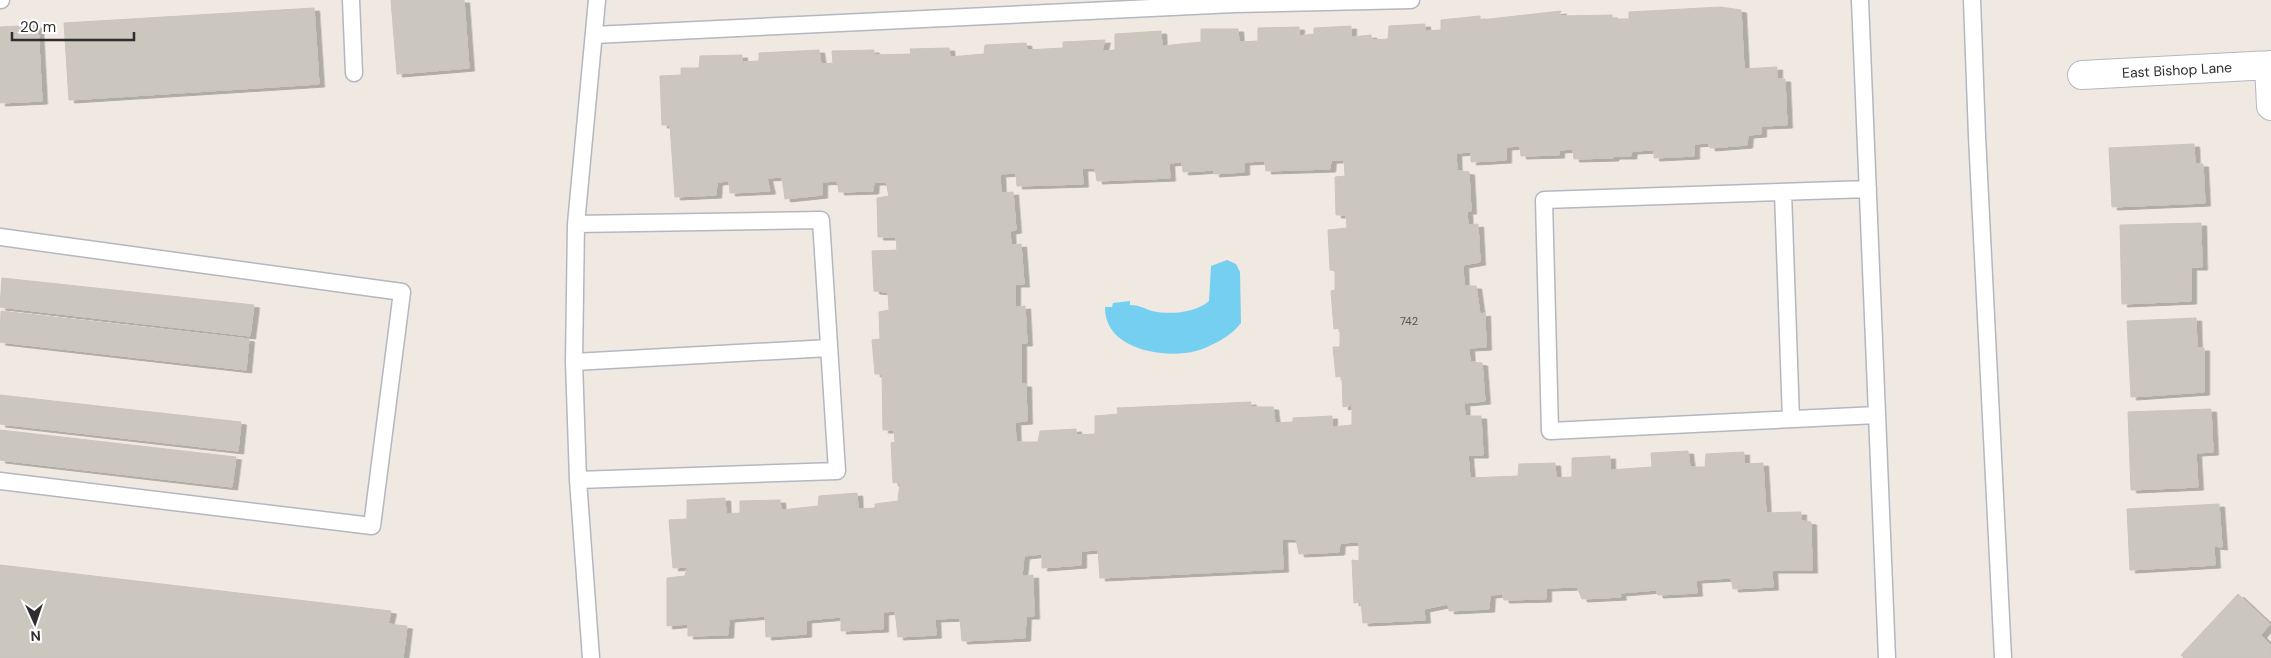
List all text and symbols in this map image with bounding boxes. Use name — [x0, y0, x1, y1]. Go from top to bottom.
scale bar — [12, 10, 135, 42]
text: 20 m — [20, 17, 56, 37]
street label: East Bishop Lane — [2122, 58, 2232, 82]
house number: 742 — [1400, 314, 1418, 328]
north arrow — [10, 598, 60, 648]
text: N — [30, 627, 41, 645]

